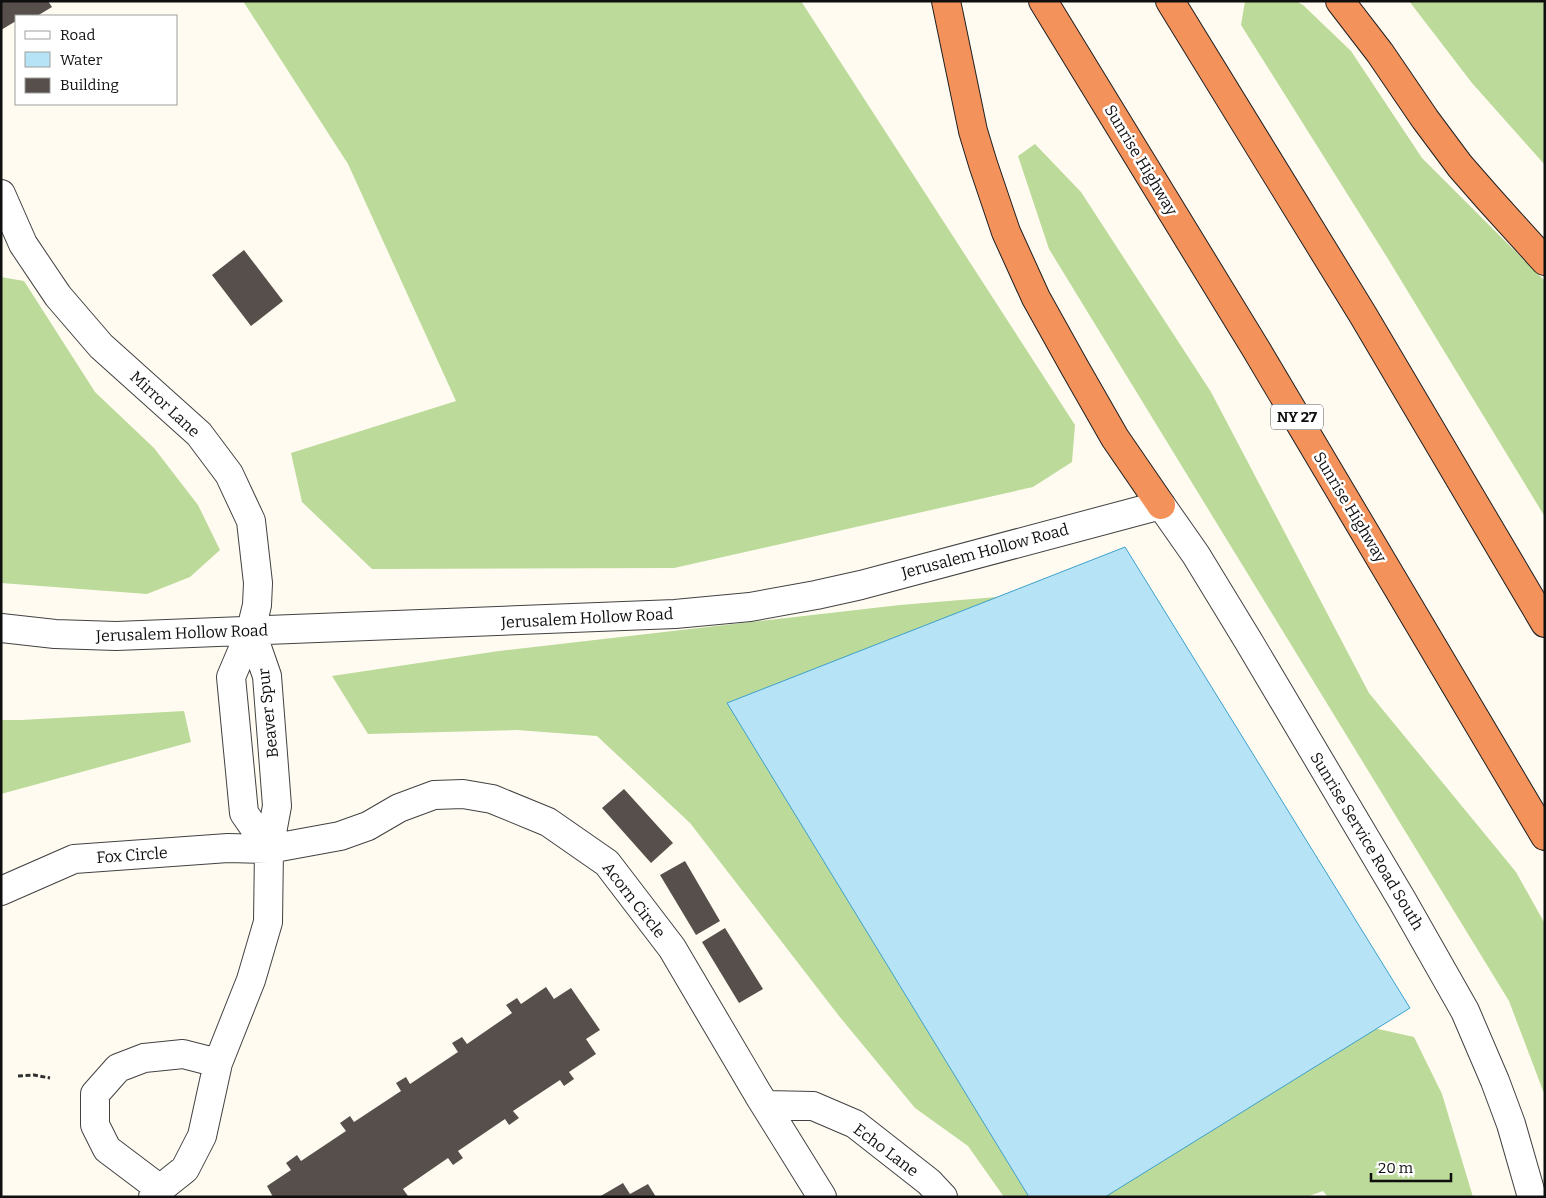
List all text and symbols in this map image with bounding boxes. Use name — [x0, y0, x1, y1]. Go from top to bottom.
legend — [15, 15, 178, 105]
text: Road — [60, 26, 95, 44]
text: Water — [60, 51, 103, 69]
text: Building — [60, 76, 119, 94]
street label: Sunrise Highway — [1101, 101, 1182, 219]
street label: Mirror Lane — [126, 367, 204, 441]
road number: NY 27 — [1271, 404, 1323, 430]
street label: Sunrise Highway — [1310, 448, 1391, 566]
street label: Jerusalem Hollow Road — [898, 519, 1071, 583]
street label: Jerusalem Hollow Road — [499, 604, 674, 632]
street label: Jerusalem Hollow Road — [95, 620, 269, 646]
street label: Beaver Spur — [254, 667, 282, 759]
street label: Sunrise Service Road South — [1306, 749, 1428, 933]
street label: Fox Circle — [96, 843, 168, 867]
street label: Acorn Circle — [599, 858, 669, 942]
street label: Echo Lane — [850, 1119, 922, 1181]
scale bar — [1371, 1150, 1451, 1182]
text: 20 m — [1378, 1159, 1414, 1177]

